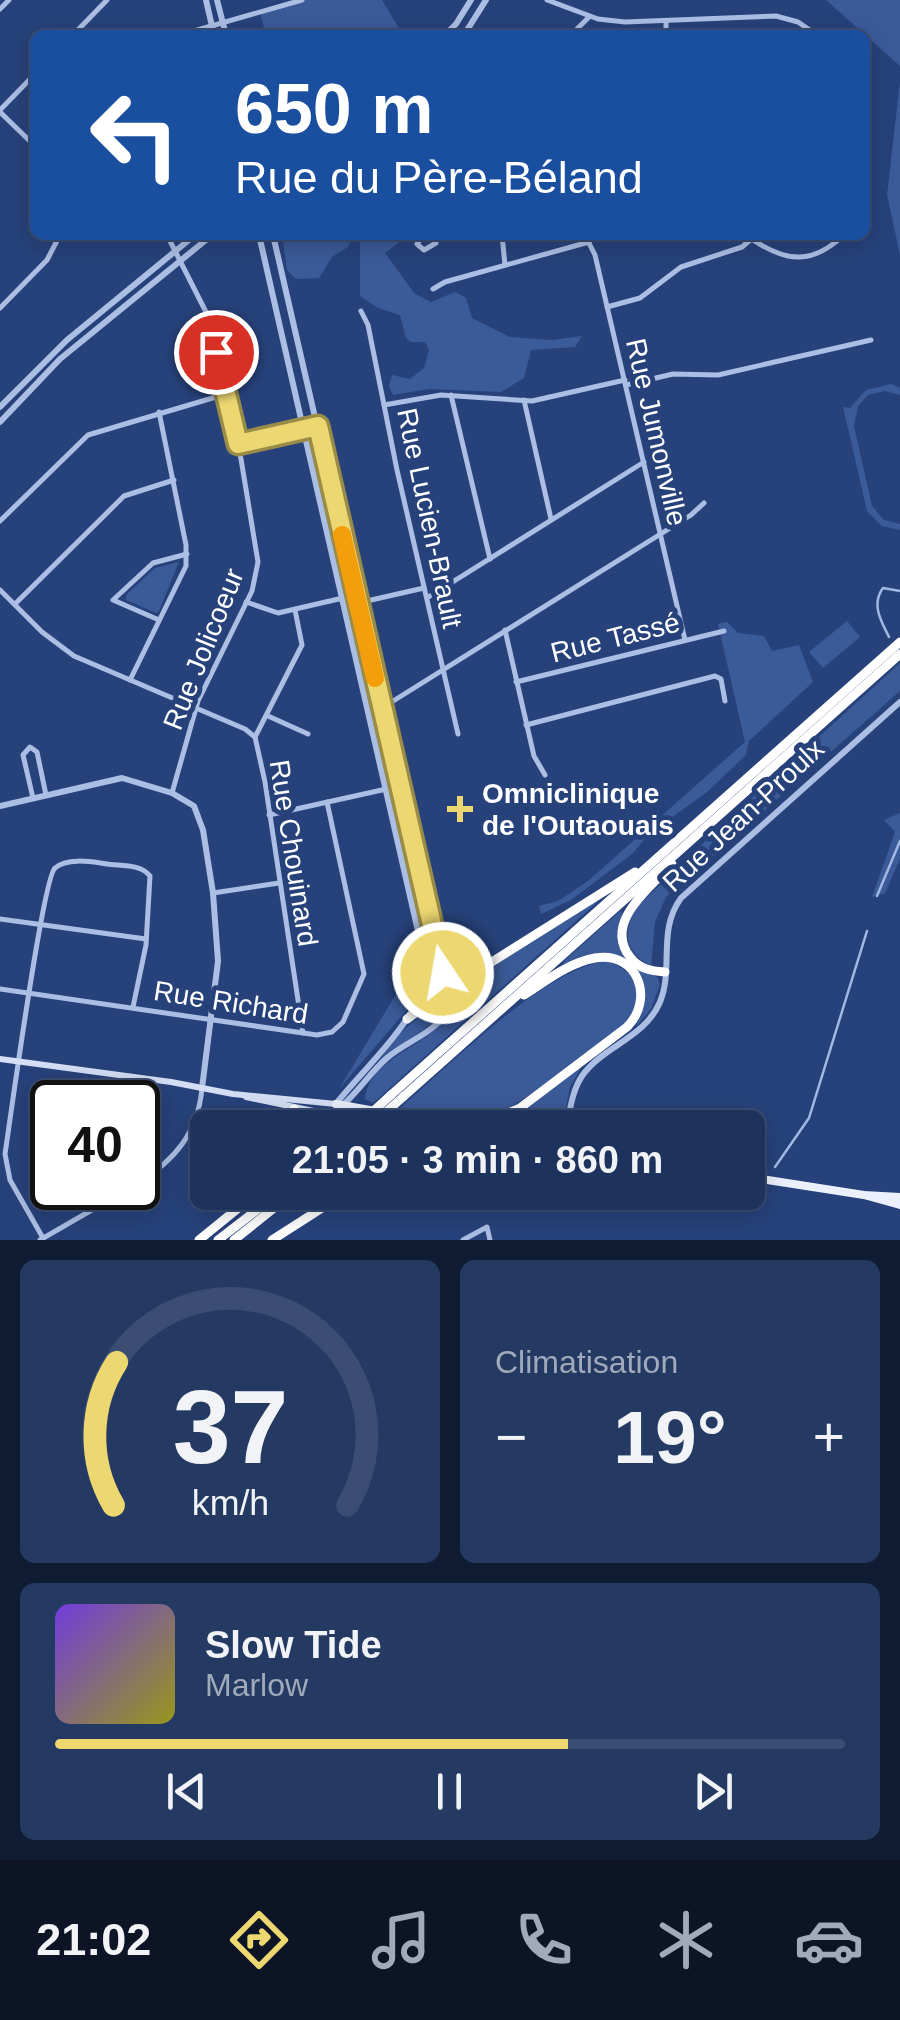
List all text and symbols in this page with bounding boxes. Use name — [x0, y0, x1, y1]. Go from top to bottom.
icon: left — [70, 70, 200, 200]
text: 650 m — [235, 70, 433, 148]
text: Rue du Père-Béland — [235, 152, 643, 203]
pin — [174, 310, 259, 395]
icon: arrive — [189, 325, 244, 380]
street label: Rue Jumonville — [620, 335, 693, 529]
street label: Rue Lucien-Brault — [391, 405, 468, 631]
street label: Rue Jolicoeur — [157, 564, 250, 734]
street label: Rue Tassé — [547, 607, 683, 668]
street label: Rue Jean-Proulx — [657, 733, 830, 898]
street label: Rue Chouinard — [263, 758, 324, 949]
place label: Omniclinique de l'Outaouais — [482, 778, 674, 841]
marker: Omniclinique de l'Outaouais — [447, 796, 473, 822]
position arrow — [391, 921, 495, 1025]
street label: Rue Richard — [152, 975, 310, 1030]
speed limit sign: 40 — [30, 1080, 160, 1210]
text: 21:05 · 3 min · 860 m — [292, 1139, 663, 1181]
text: Climatisation — [495, 1344, 678, 1380]
text: 37 — [172, 1369, 288, 1485]
text: 19° — [613, 1395, 727, 1479]
text: − — [495, 1406, 527, 1468]
text: + — [813, 1406, 845, 1468]
text: km/h — [191, 1483, 269, 1523]
text: Slow Tide — [205, 1624, 382, 1666]
text: Marlow — [205, 1667, 308, 1703]
icon: previous — [159, 1764, 214, 1819]
icon: pause — [422, 1764, 477, 1819]
icon: next — [686, 1764, 741, 1819]
icon: directions — [224, 1905, 294, 1975]
icon: music — [366, 1905, 436, 1975]
icon: phone — [509, 1905, 579, 1975]
icon: climate — [651, 1905, 721, 1975]
icon: car — [794, 1905, 864, 1975]
text: 21:02 — [36, 1914, 151, 1965]

